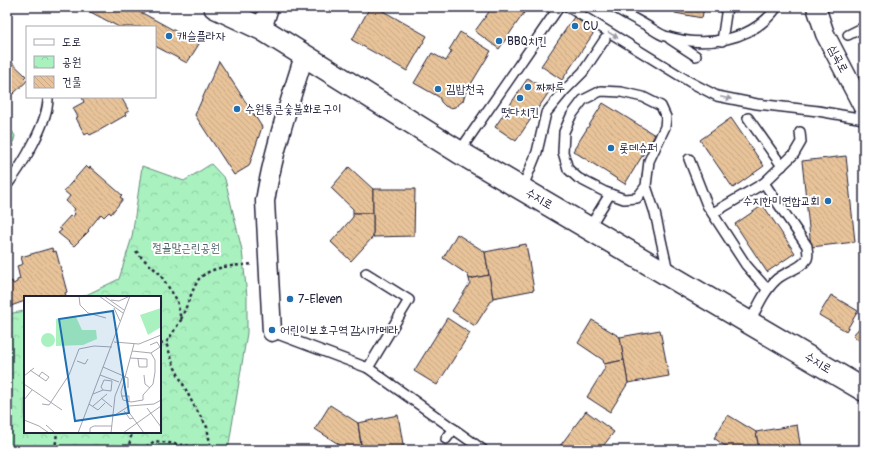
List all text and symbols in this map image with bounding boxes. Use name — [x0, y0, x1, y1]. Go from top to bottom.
place label: CU — [583, 19, 598, 34]
marker: CU — [570, 21, 580, 31]
legend — [26, 26, 156, 98]
place label: 캐슬플라자 — [177, 29, 226, 44]
marker: 캐슬플라자 — [164, 31, 174, 41]
one-way arrow — [607, 31, 619, 38]
place label: BBQ치킨 — [507, 34, 547, 49]
text: 도로 — [62, 35, 81, 50]
marker: BBQ치킨 — [494, 36, 504, 46]
street label: 심곡로 — [825, 43, 851, 75]
text: 공원 — [62, 55, 81, 70]
text: 건물 — [62, 75, 82, 90]
place label: 짜짜루 — [536, 80, 565, 95]
place label: 김밥천국 — [446, 82, 485, 97]
marker: 짜짜루 — [523, 82, 533, 92]
marker: 김밥천국 — [433, 84, 443, 94]
marker: 떳다치킨 — [515, 93, 525, 103]
one-way arrow — [720, 96, 732, 102]
place label: 수원통큰숯불화로구이 — [245, 102, 342, 117]
marker: 수원통큰숯불화로구이 — [232, 104, 242, 114]
place label: 떳다치킨 — [501, 105, 539, 120]
place label: 롯데슈퍼 — [619, 141, 658, 156]
marker: 롯데슈퍼 — [606, 143, 616, 153]
street label: 수지로 — [523, 185, 555, 213]
place label: 수지한미연합교회 — [743, 194, 820, 209]
marker: 수지한미연합교회 — [823, 196, 833, 206]
park label: 절골말근린공원 — [152, 241, 220, 256]
place label: 7-Eleven — [298, 292, 343, 307]
marker: 7-Eleven — [285, 294, 295, 304]
inset map — [24, 296, 161, 433]
place label: 어린이보호구역 감시카메라 — [280, 323, 399, 338]
marker: 어린이보호구역 감시카메라 — [267, 325, 277, 335]
street label: 수지로 — [802, 349, 834, 377]

